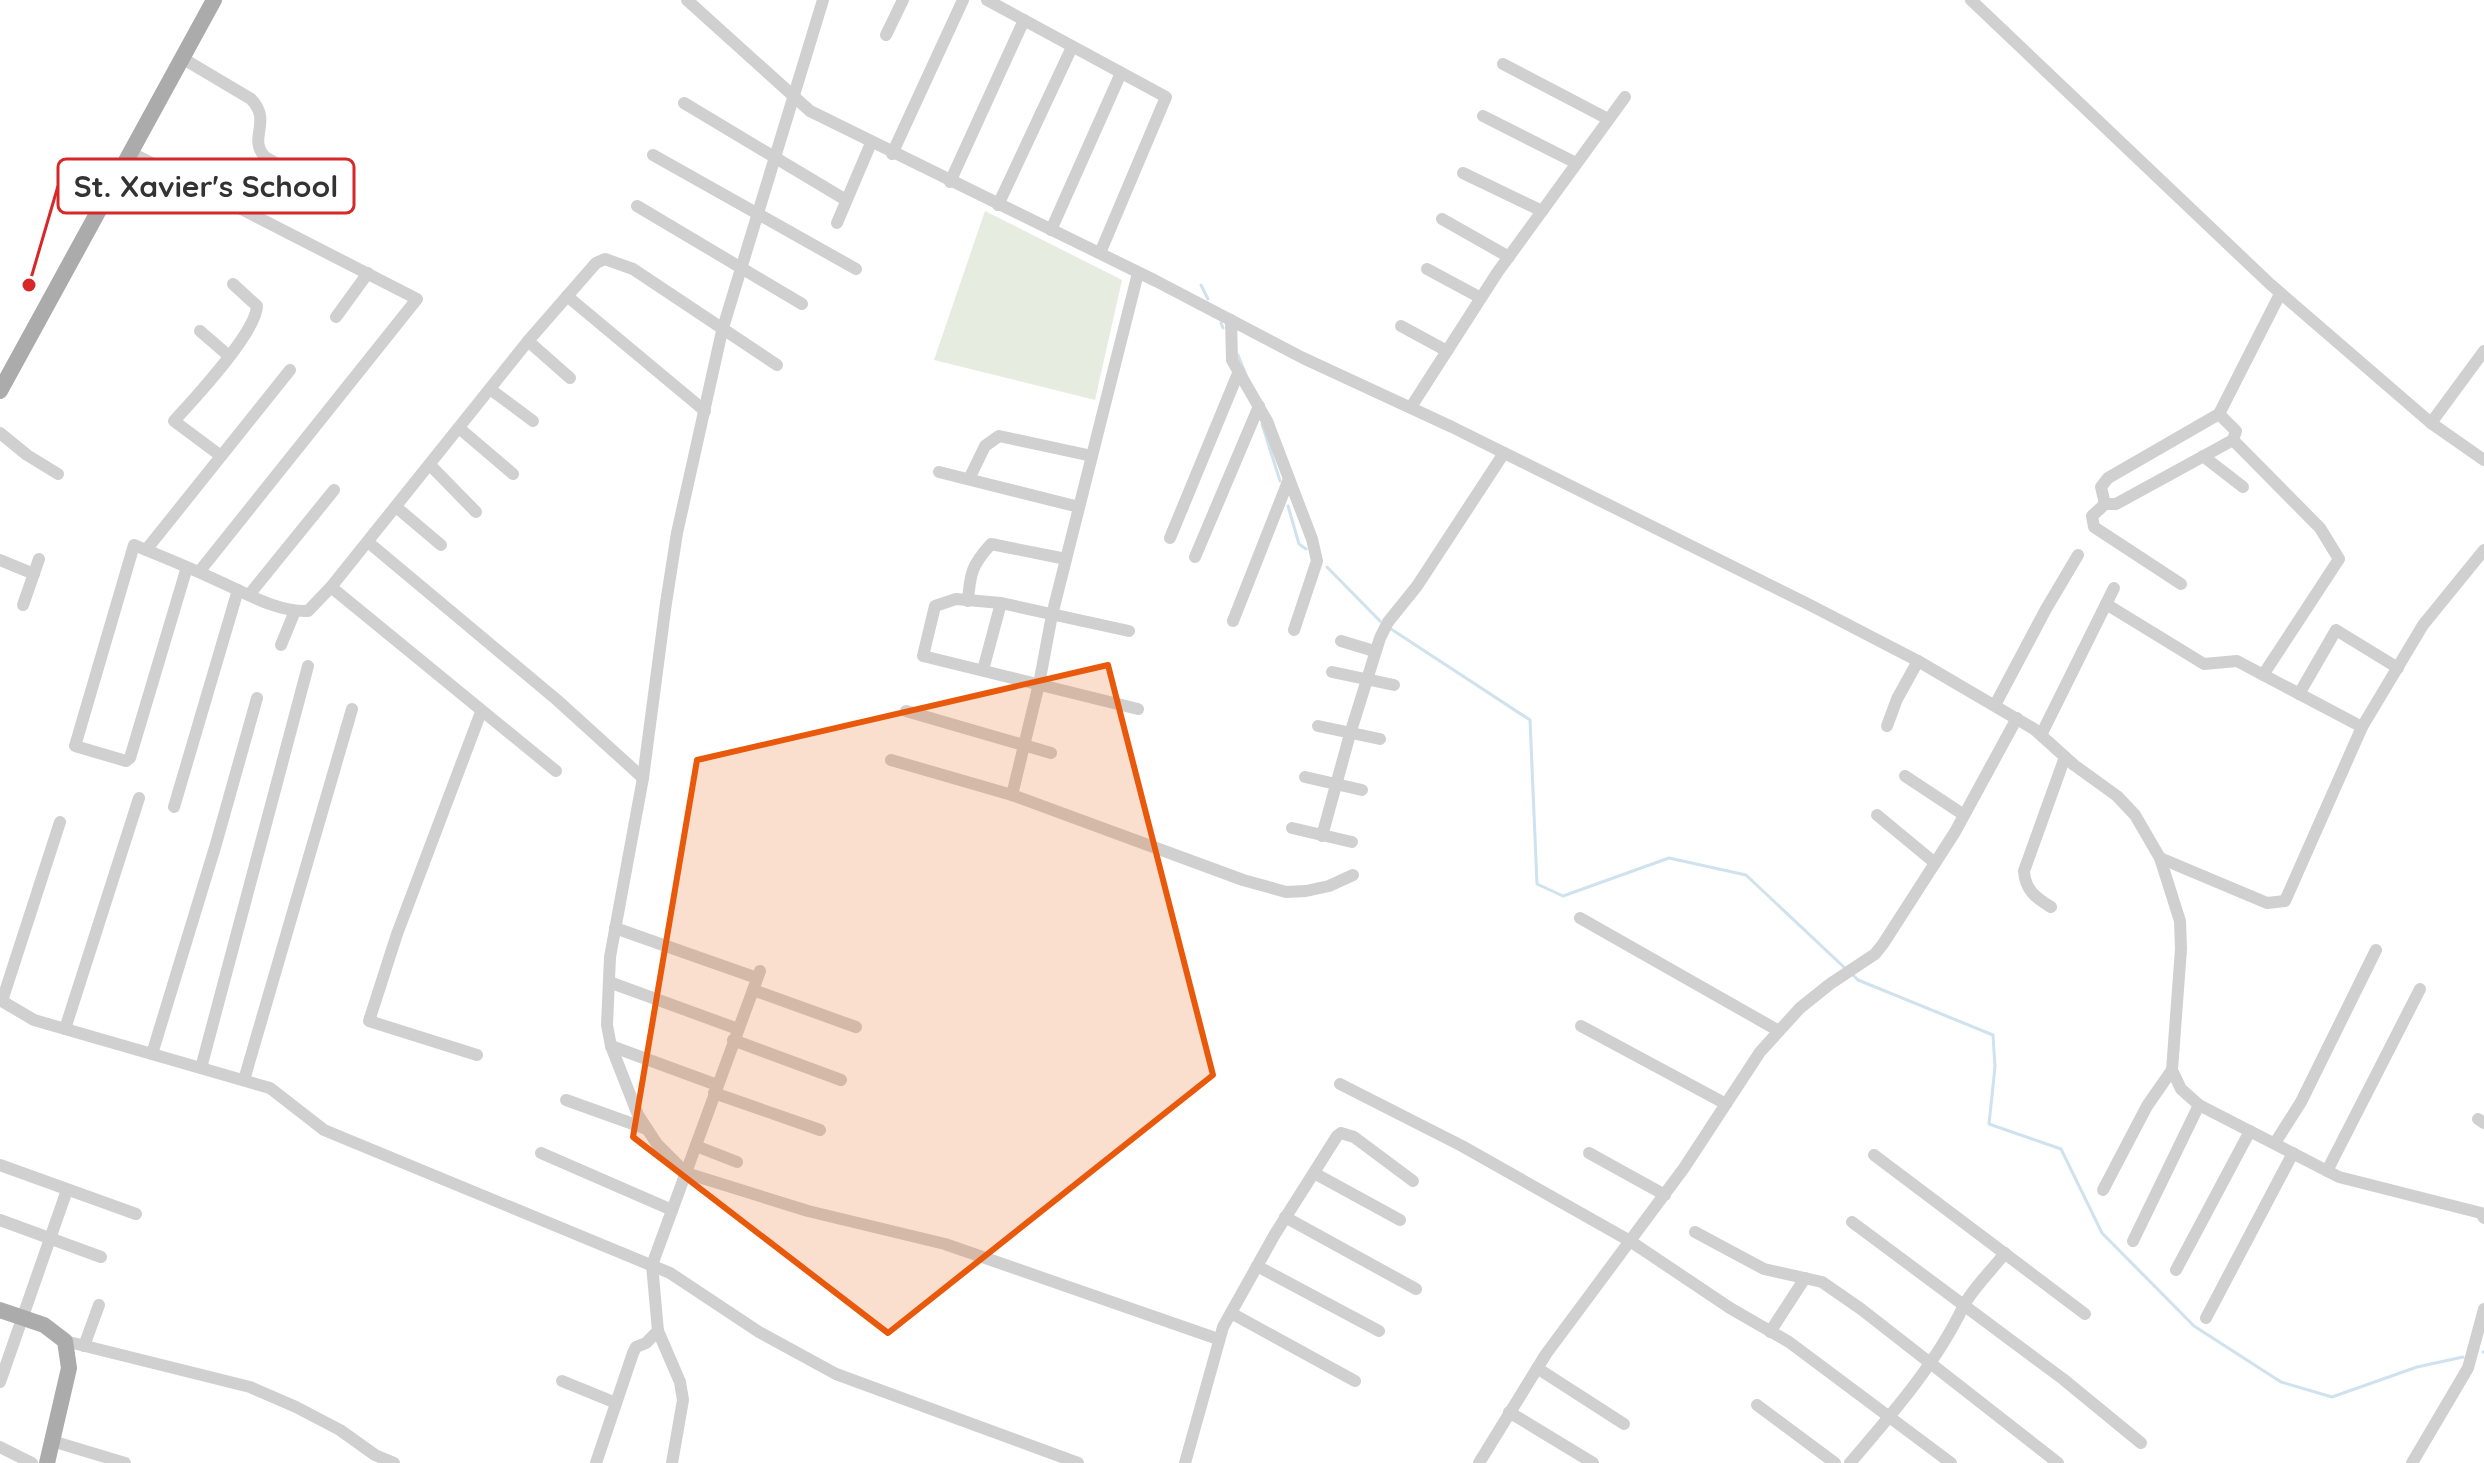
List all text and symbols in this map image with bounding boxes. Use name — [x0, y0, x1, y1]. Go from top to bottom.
callout: St. Xavier's School — [58, 159, 354, 213]
text: St. Xavier's School — [74, 167, 338, 205]

